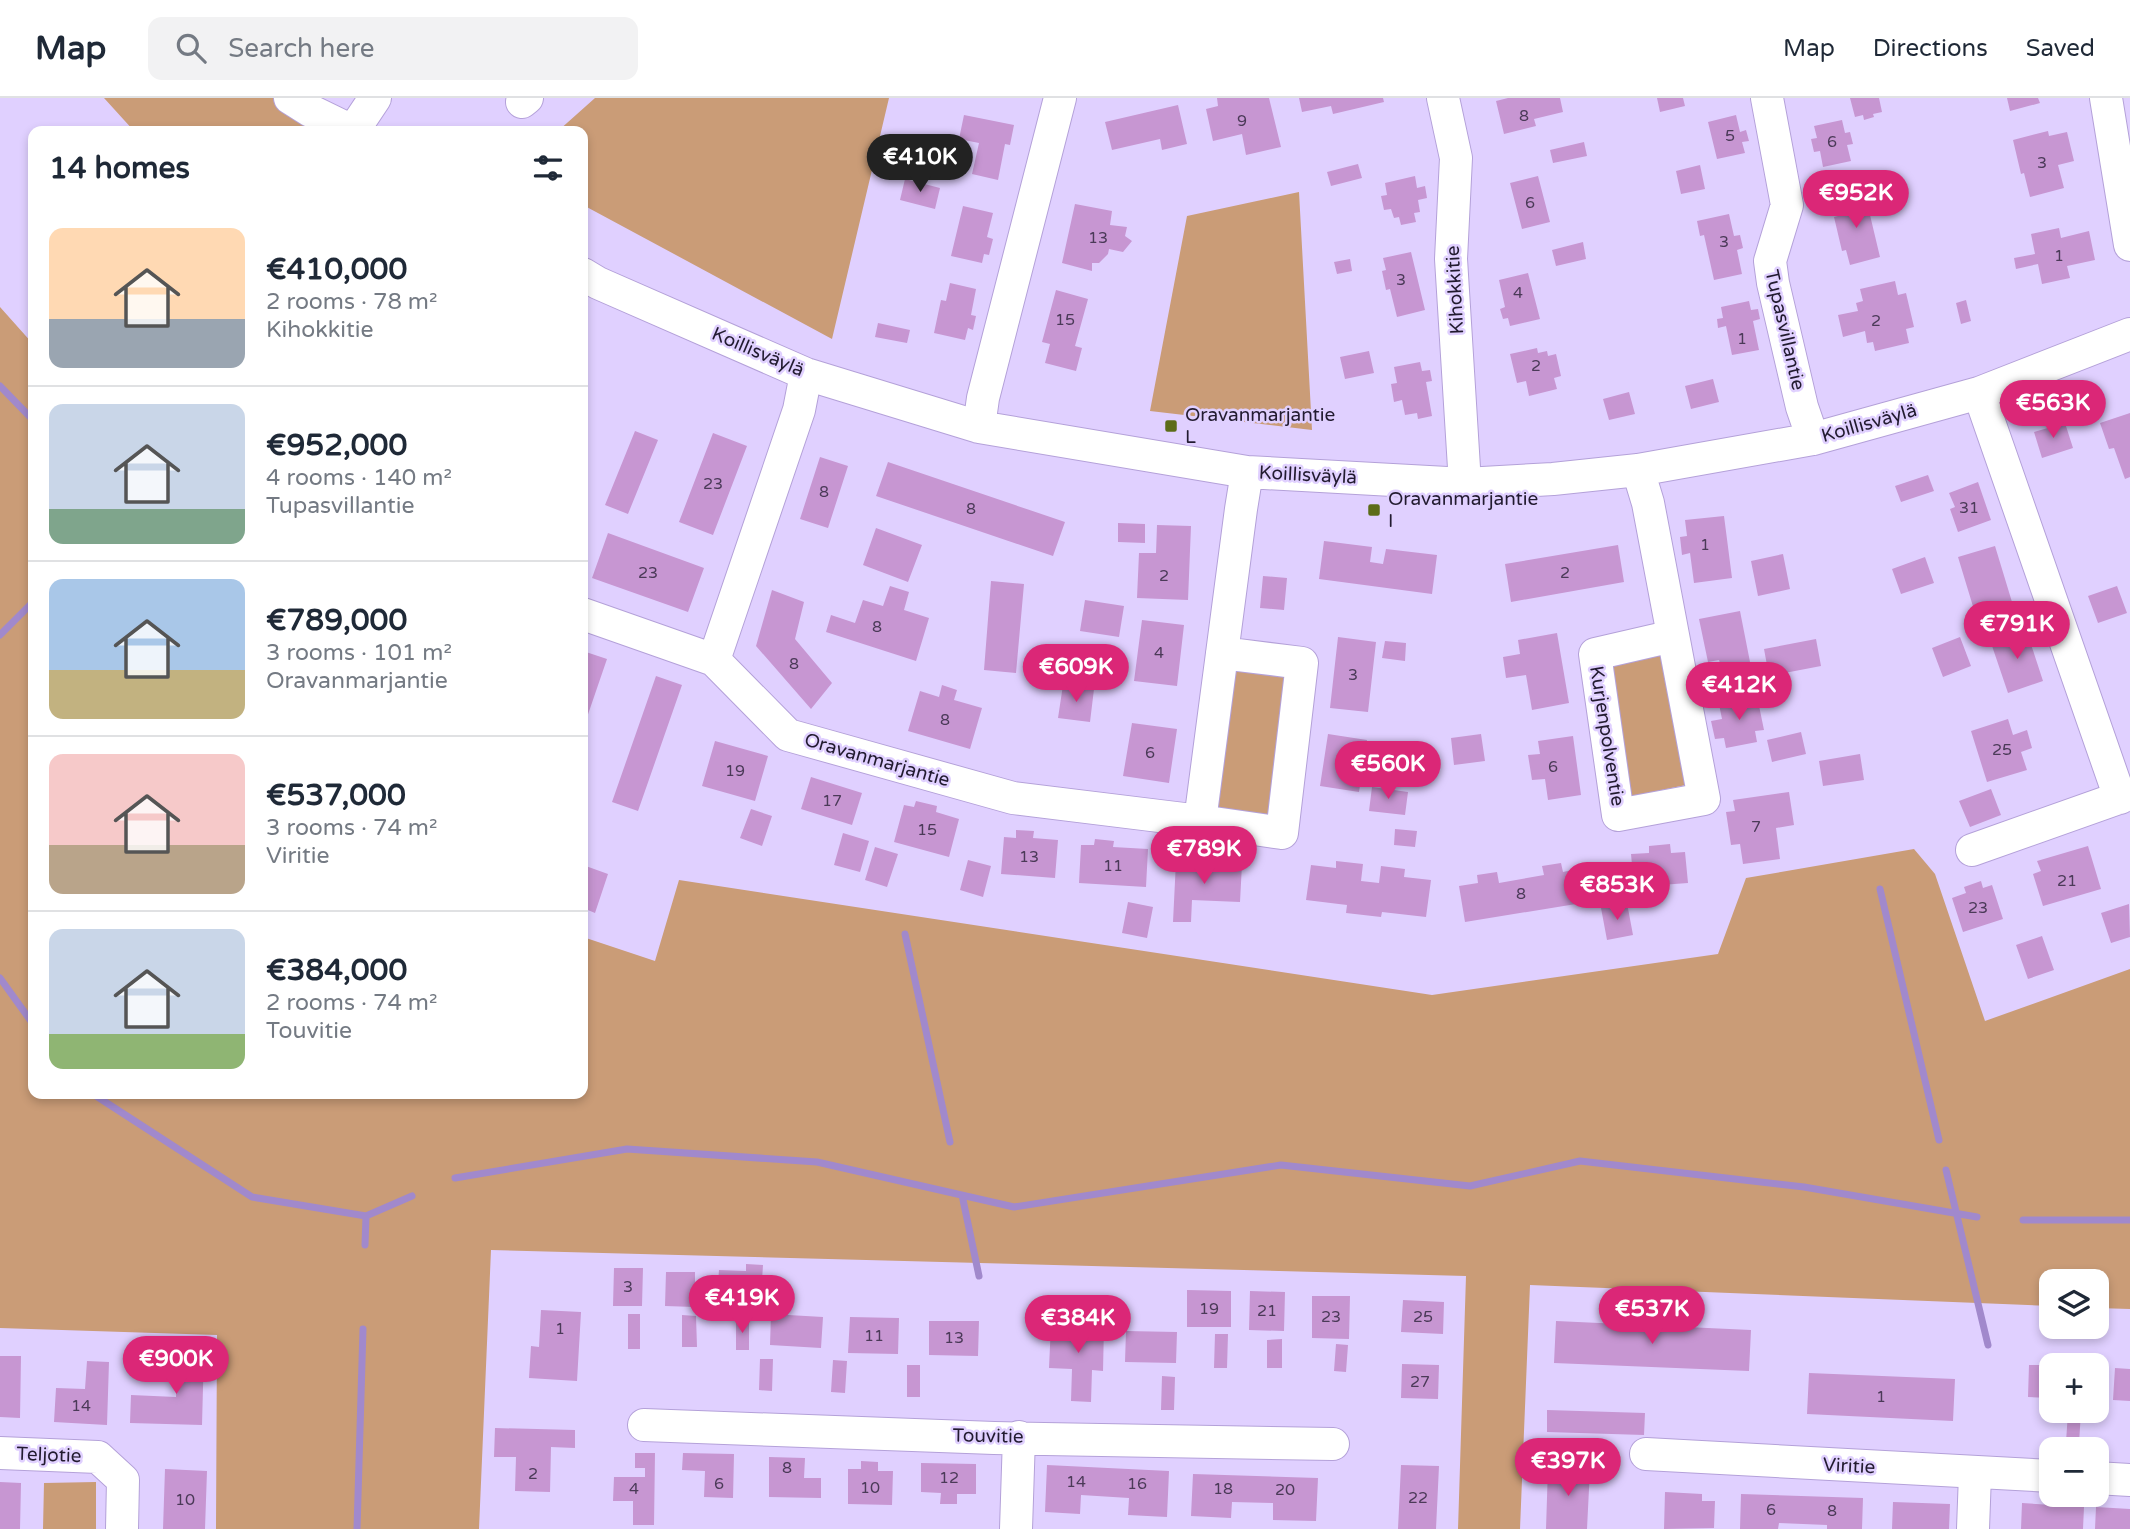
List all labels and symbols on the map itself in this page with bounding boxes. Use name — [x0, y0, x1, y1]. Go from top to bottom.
house number: 8 — [1519, 106, 1529, 126]
house number: 9 — [1237, 111, 1247, 131]
house number: 5 — [1725, 126, 1735, 146]
house number: 6 — [1827, 132, 1837, 152]
pin: €410K — [871, 134, 969, 194]
house number: 3 — [2037, 153, 2047, 173]
pin: €952K — [1807, 170, 1905, 230]
house number: 6 — [1525, 193, 1535, 213]
house number: 13 — [1088, 228, 1108, 248]
house number: 3 — [1719, 232, 1729, 252]
street label: Kihokkitie — [1442, 245, 1468, 335]
house number: 1 — [2054, 246, 2064, 266]
street label: Tupasvillantie — [1760, 268, 1810, 392]
house number: 3 — [1396, 270, 1406, 290]
house number: 4 — [1513, 283, 1523, 303]
house number: 15 — [1055, 310, 1075, 330]
house number: 2 — [1871, 311, 1881, 331]
street label: Koillisväylä — [708, 323, 808, 381]
house number: 1 — [1737, 329, 1747, 349]
house number: 2 — [1531, 356, 1541, 376]
pin: €563K — [2004, 380, 2102, 440]
street label: Koillisväylä — [1819, 399, 1919, 447]
place label: Oravanmarjantie L — [1185, 404, 1335, 448]
marker: Oravanmarjantie L — [1163, 418, 1179, 434]
street label: Koillisväylä — [1258, 461, 1358, 489]
house number: 23 — [703, 474, 723, 494]
house number: 8 — [819, 482, 829, 502]
place label: Oravanmarjantie I — [1388, 488, 1538, 532]
house number: 31 — [1959, 498, 1979, 518]
house number: 8 — [966, 499, 976, 519]
marker: Oravanmarjantie I — [1366, 502, 1382, 518]
house number: 1 — [1700, 535, 1710, 555]
house number: 23 — [638, 563, 658, 583]
house number: 2 — [1560, 563, 1570, 583]
house number: 2 — [1159, 566, 1169, 586]
pin: €791K — [1968, 602, 2066, 661]
house number: 8 — [872, 617, 882, 637]
house number: 4 — [1154, 643, 1164, 663]
pin: €609K — [1027, 644, 1125, 704]
house number: 8 — [789, 654, 799, 674]
pin: €412K — [1690, 662, 1788, 722]
street label: Kurjenpolventie — [1585, 664, 1629, 808]
house number: 3 — [1348, 665, 1358, 685]
house number: 8 — [940, 710, 950, 730]
street label: Oravanmarjantie — [802, 729, 952, 791]
house number: 25 — [1992, 740, 2012, 760]
pin: €560K — [1339, 742, 1437, 801]
house number: 6 — [1145, 743, 1155, 763]
house number: 6 — [1548, 757, 1558, 777]
house number: 19 — [725, 761, 745, 781]
house number: 17 — [822, 791, 842, 811]
house number: 7 — [1751, 817, 1761, 837]
house number: 15 — [917, 820, 937, 840]
pin: €789K — [1155, 826, 1253, 886]
house number: 13 — [1019, 847, 1039, 867]
house number: 11 — [1103, 856, 1123, 876]
pin: €853K — [1568, 862, 1666, 922]
house number: 21 — [2057, 871, 2077, 891]
house number: 8 — [1516, 884, 1526, 904]
house number: 23 — [1968, 898, 1988, 918]
pin: €419K — [693, 1276, 791, 1335]
house number: 3 — [623, 1277, 633, 1297]
pin: €537K — [1603, 1286, 1701, 1346]
pin: €384K — [1029, 1296, 1127, 1355]
house number: 19 — [1199, 1299, 1219, 1319]
house number: 21 — [1257, 1301, 1277, 1321]
house number: 23 — [1321, 1307, 1341, 1327]
house number: 25 — [1413, 1307, 1433, 1327]
house number: 1 — [555, 1319, 565, 1339]
house number: 11 — [864, 1326, 884, 1346]
house number: 13 — [944, 1328, 964, 1348]
pin: €900K — [127, 1336, 225, 1396]
house number: 27 — [1410, 1372, 1430, 1392]
house number: 1 — [1876, 1387, 1886, 1407]
house number: 14 — [71, 1396, 91, 1416]
street label: Touvitie — [952, 1424, 1024, 1448]
pin: €397K — [1519, 1438, 1617, 1498]
street label: Teljotie — [16, 1443, 82, 1467]
street label: Viritie — [1822, 1454, 1876, 1478]
house number: 8 — [782, 1458, 792, 1478]
house number: 2 — [528, 1464, 538, 1484]
house number: 12 — [939, 1468, 959, 1488]
house number: 14 — [1066, 1472, 1086, 1492]
house number: 6 — [714, 1474, 724, 1494]
house number: 16 — [1127, 1474, 1147, 1494]
house number: 10 — [860, 1478, 880, 1498]
house number: 4 — [629, 1479, 639, 1499]
house number: 18 — [1213, 1479, 1233, 1499]
house number: 20 — [1275, 1480, 1295, 1500]
house number: 22 — [1408, 1488, 1428, 1508]
house number: 10 — [175, 1490, 195, 1510]
house number: 6 — [1766, 1500, 1776, 1520]
house number: 8 — [1827, 1501, 1837, 1521]

